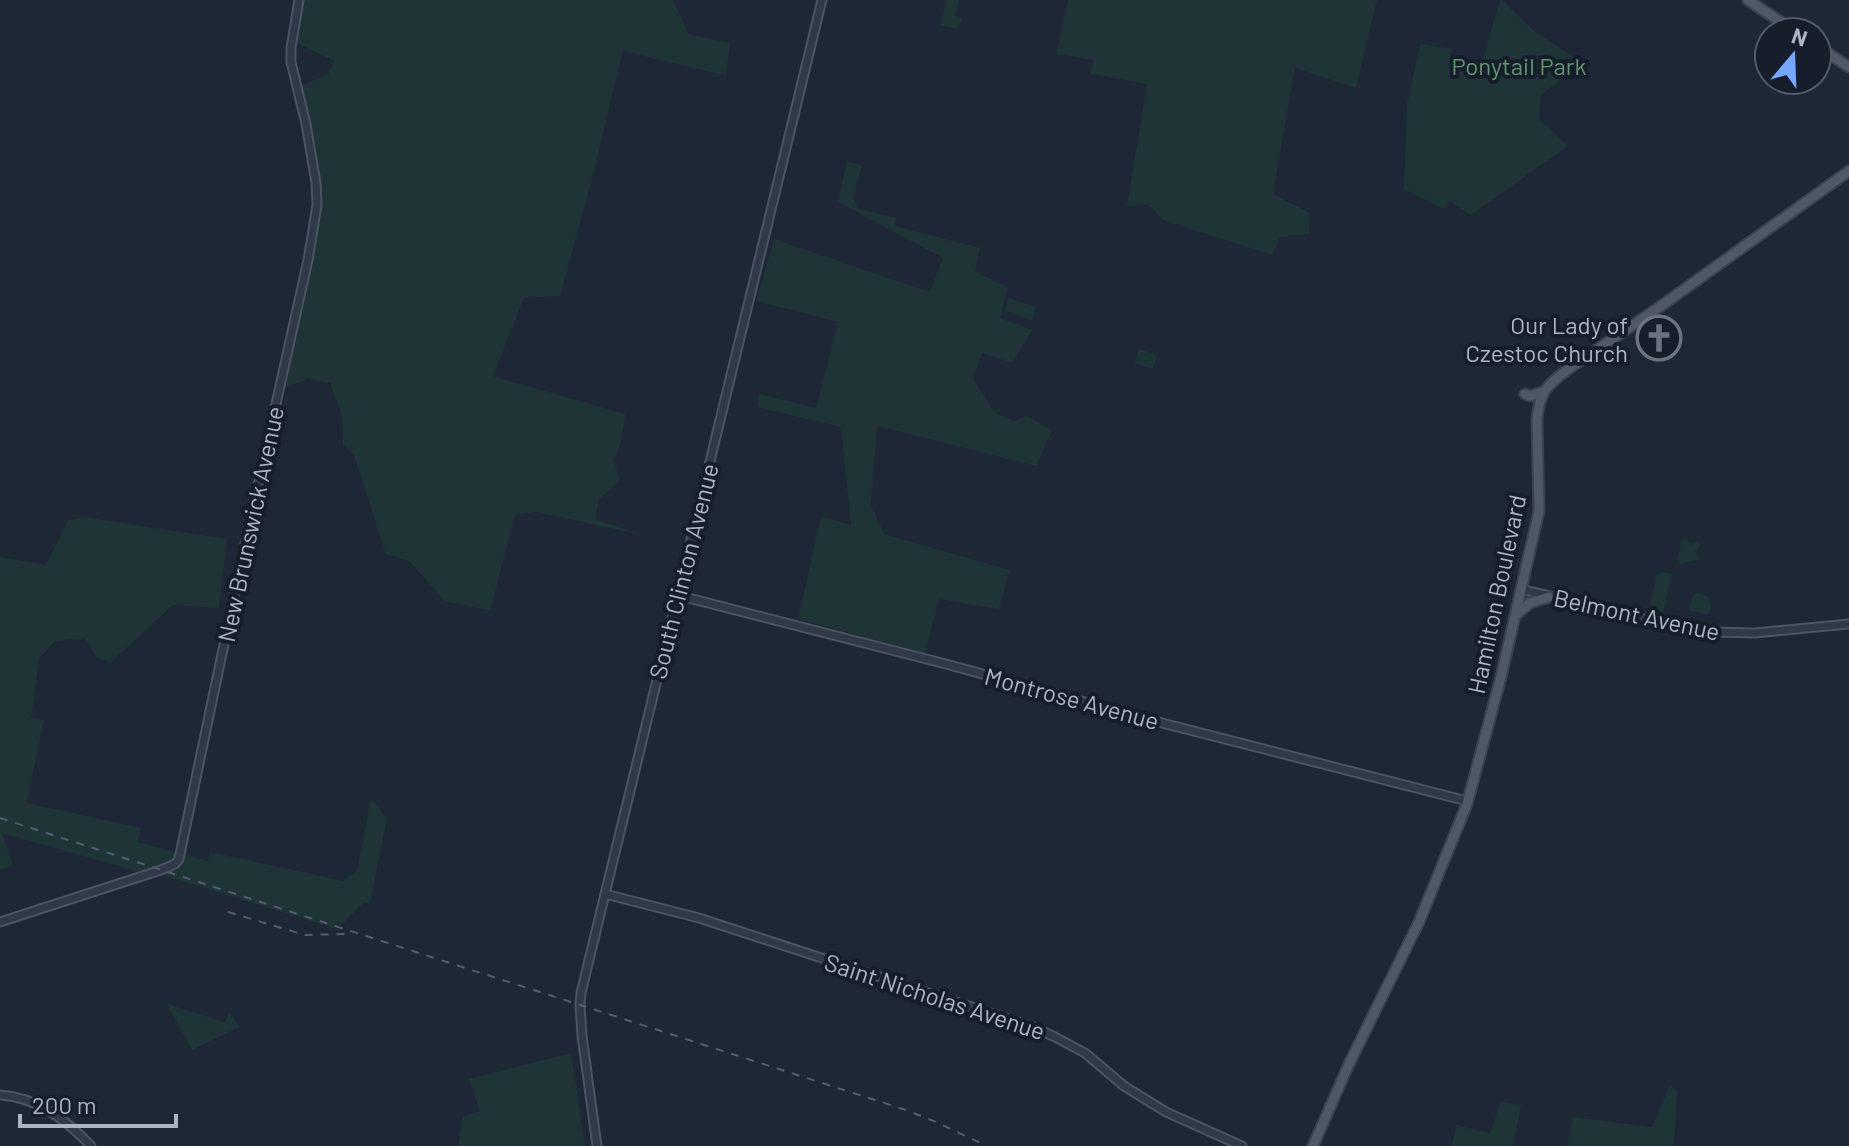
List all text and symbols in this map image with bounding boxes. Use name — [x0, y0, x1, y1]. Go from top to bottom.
north arrow — [1753, 16, 1833, 96]
text: N — [1789, 21, 1811, 51]
park label: Ponytail Park — [1451, 51, 1587, 80]
place label: Our Lady of Czestoc Church — [1466, 310, 1628, 367]
church icon: Our Lady of Czestoc Church — [1635, 314, 1683, 362]
street label: New Brunswick Avenue — [211, 404, 289, 644]
street label: South Clinton Avenue — [642, 460, 724, 682]
street label: Hamilton Boulevard — [1461, 492, 1531, 696]
street label: Belmont Avenue — [1551, 582, 1723, 646]
street label: Montrose Avenue — [982, 661, 1162, 735]
street label: Saint Nicholas Avenue — [821, 947, 1049, 1045]
scale bar — [20, 1078, 176, 1128]
text: 200 m — [32, 1090, 97, 1119]

